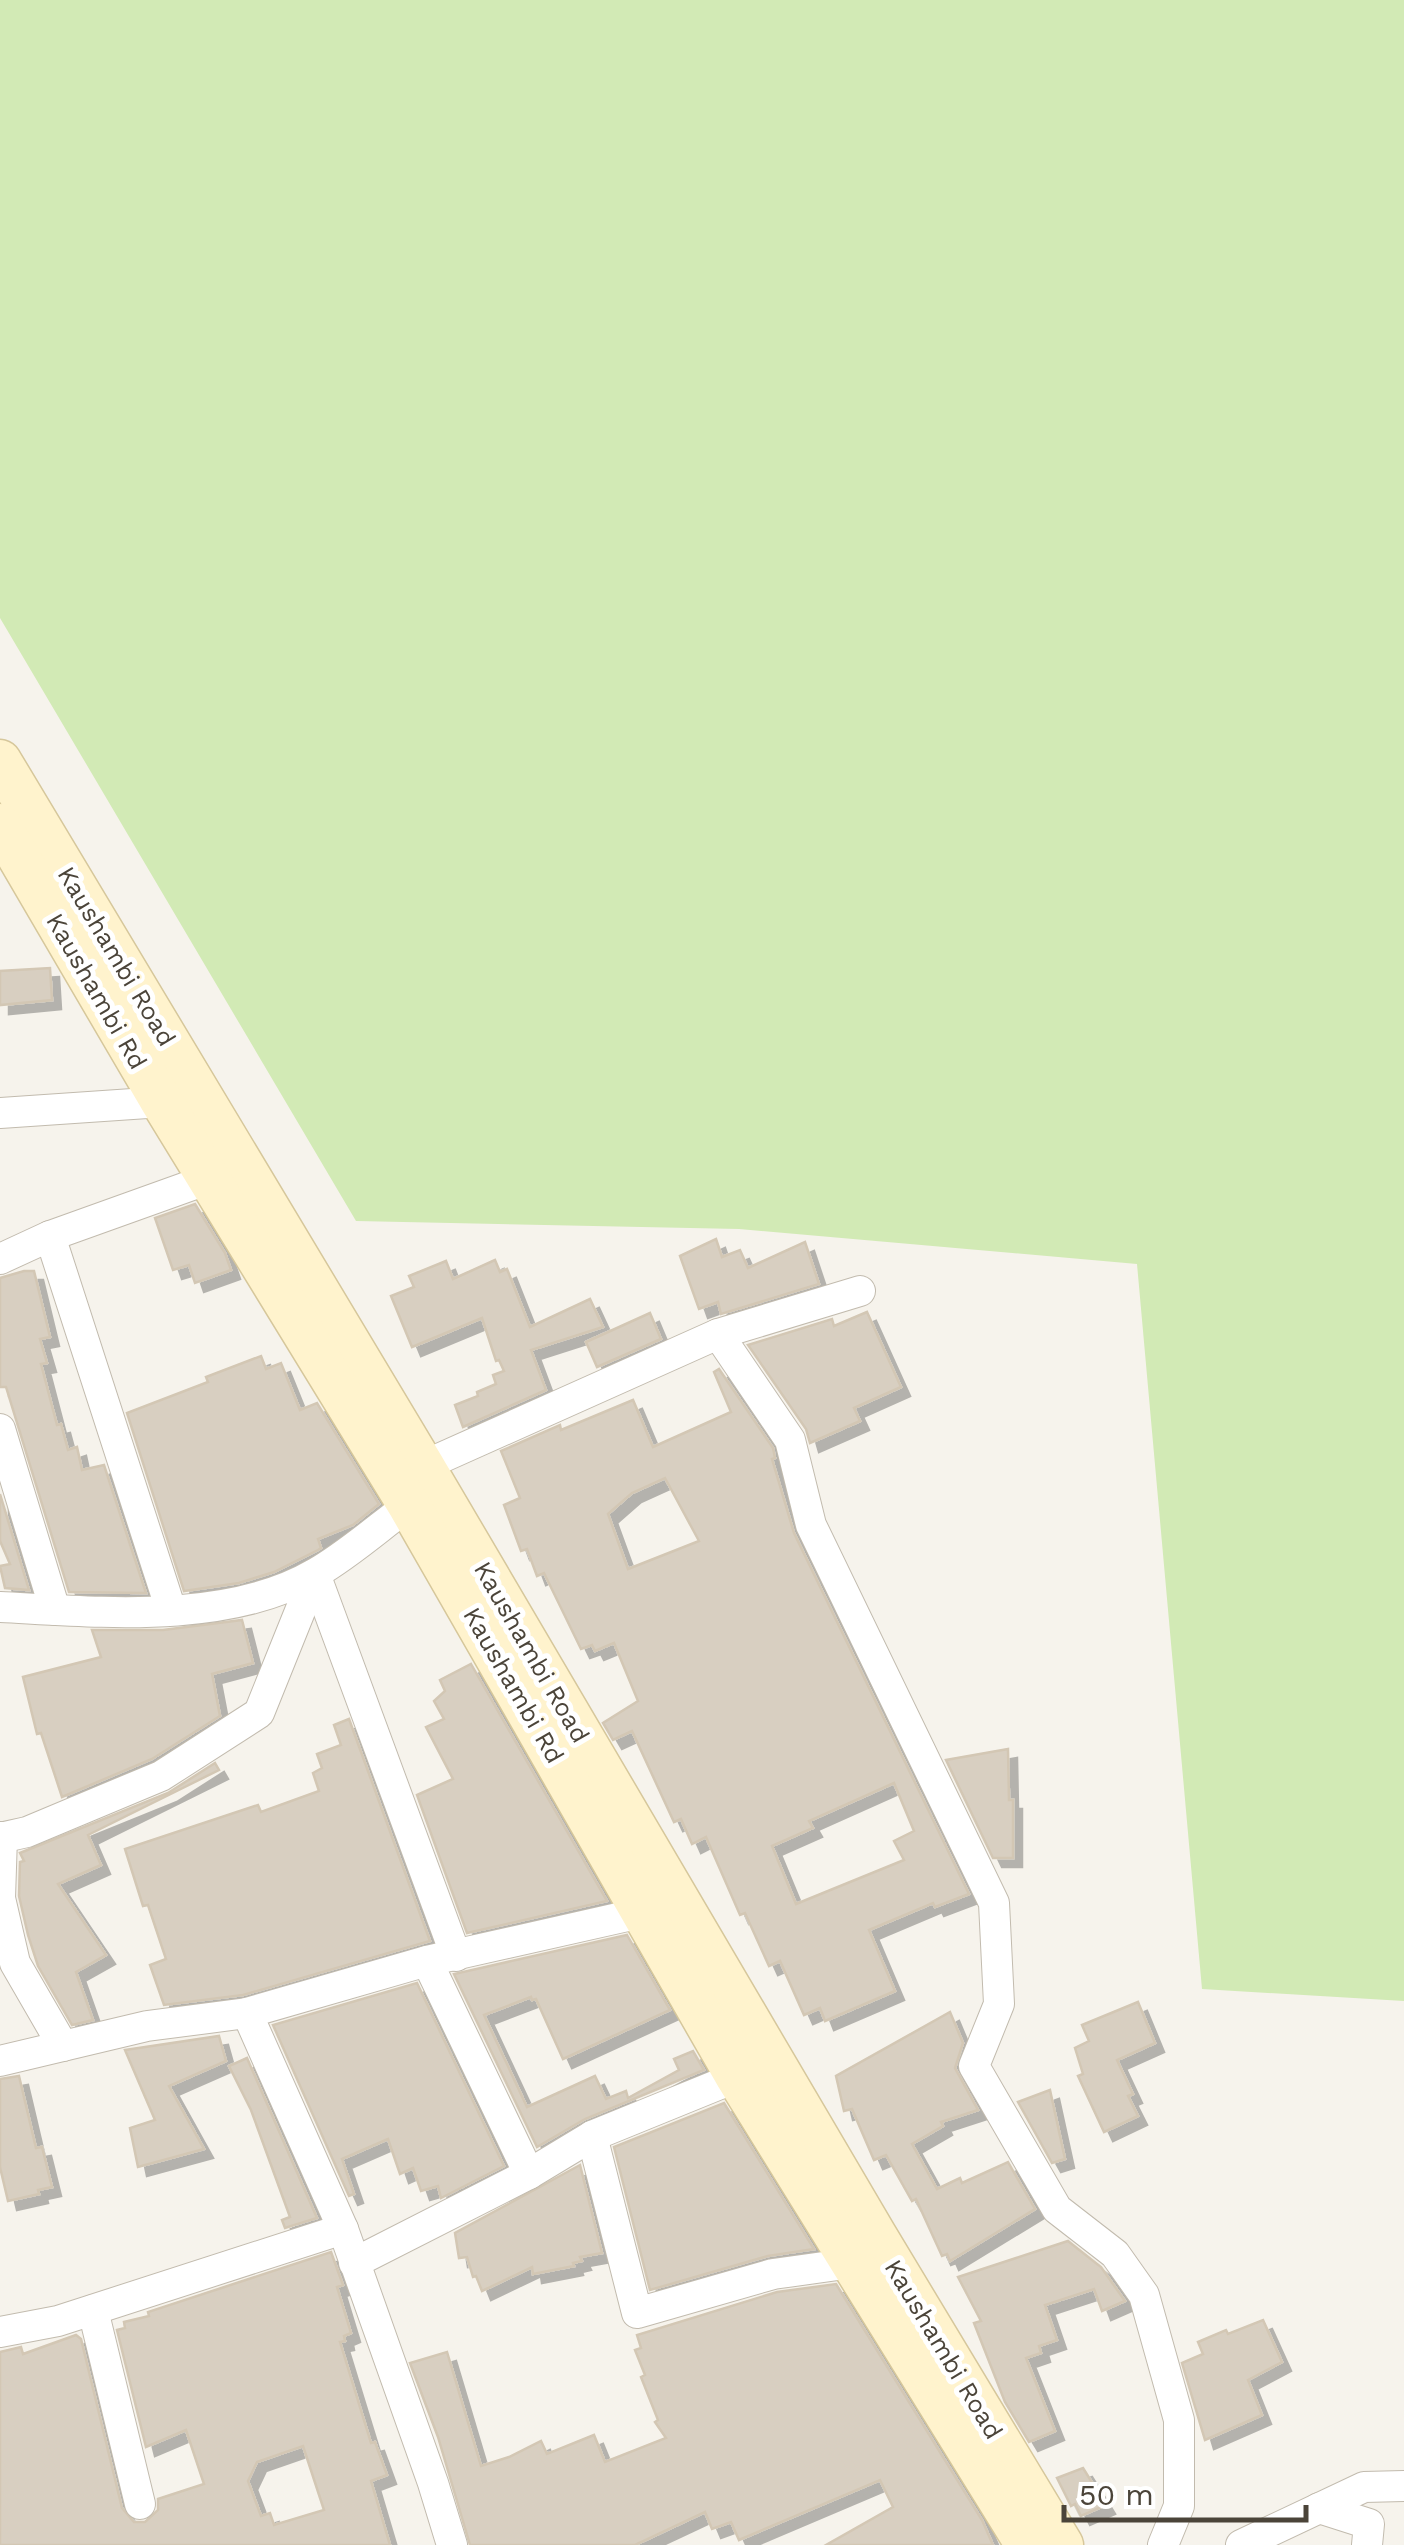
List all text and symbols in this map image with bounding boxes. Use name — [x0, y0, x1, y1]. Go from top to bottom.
street label: Kaushambi Road — [52, 861, 182, 1051]
street label: Kaushambi Rd — [40, 908, 153, 1074]
street label: Kaushambi Road — [468, 1557, 595, 1748]
street label: Kaushambi Rd — [457, 1602, 570, 1768]
street label: Kaushambi Road — [879, 2254, 1009, 2444]
scale bar — [1064, 2460, 1306, 2522]
text: 50 m — [1079, 2477, 1154, 2512]

